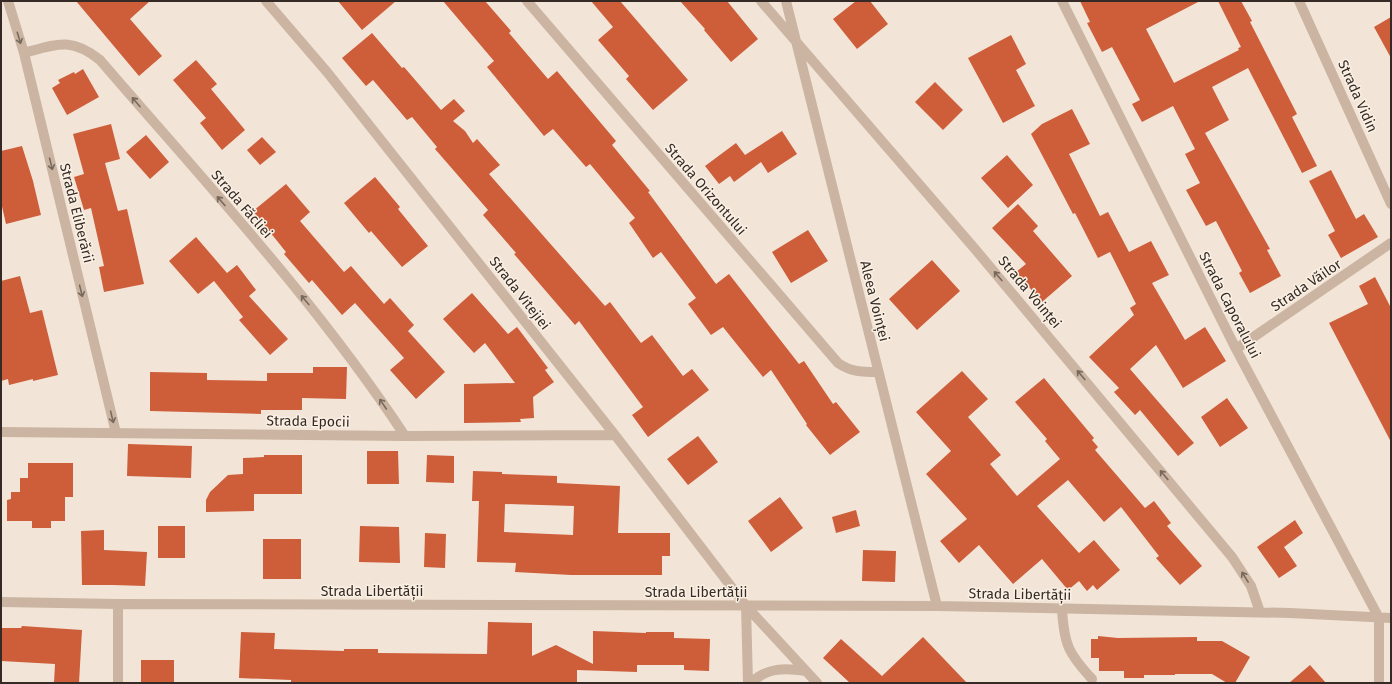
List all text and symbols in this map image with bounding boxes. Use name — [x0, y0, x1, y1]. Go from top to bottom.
one-way arrow — [16, 32, 23, 45]
street label: Strada Vidin — [1334, 57, 1381, 135]
one-way arrow — [132, 97, 141, 107]
street label: Strada Orizontului — [661, 140, 750, 239]
one-way arrow — [48, 158, 55, 171]
street label: Strada Eliberării — [56, 162, 97, 265]
street label: Strada Făcliei — [207, 167, 276, 242]
one-way arrow — [216, 196, 225, 206]
street label: Strada Caporalului — [1195, 249, 1264, 361]
street label: Strada Vitejiei — [486, 253, 554, 333]
street label: Strada Voinței — [994, 253, 1065, 333]
street label: Strada Văilor — [1268, 255, 1345, 315]
street label: Aleea Voinței — [855, 259, 893, 344]
one-way arrow — [993, 270, 1002, 281]
one-way arrow — [78, 284, 86, 297]
one-way arrow — [301, 294, 310, 305]
one-way arrow — [1076, 370, 1085, 381]
one-way arrow — [379, 399, 387, 410]
one-way arrow — [109, 410, 116, 423]
street label: Strada Epocii — [266, 412, 350, 431]
one-way arrow — [1159, 470, 1168, 481]
one-way arrow — [1241, 571, 1249, 583]
street label: Strada Libertății — [321, 583, 423, 601]
street label: Strada Libertății — [645, 584, 747, 602]
street label: Strada Libertății — [968, 585, 1071, 605]

